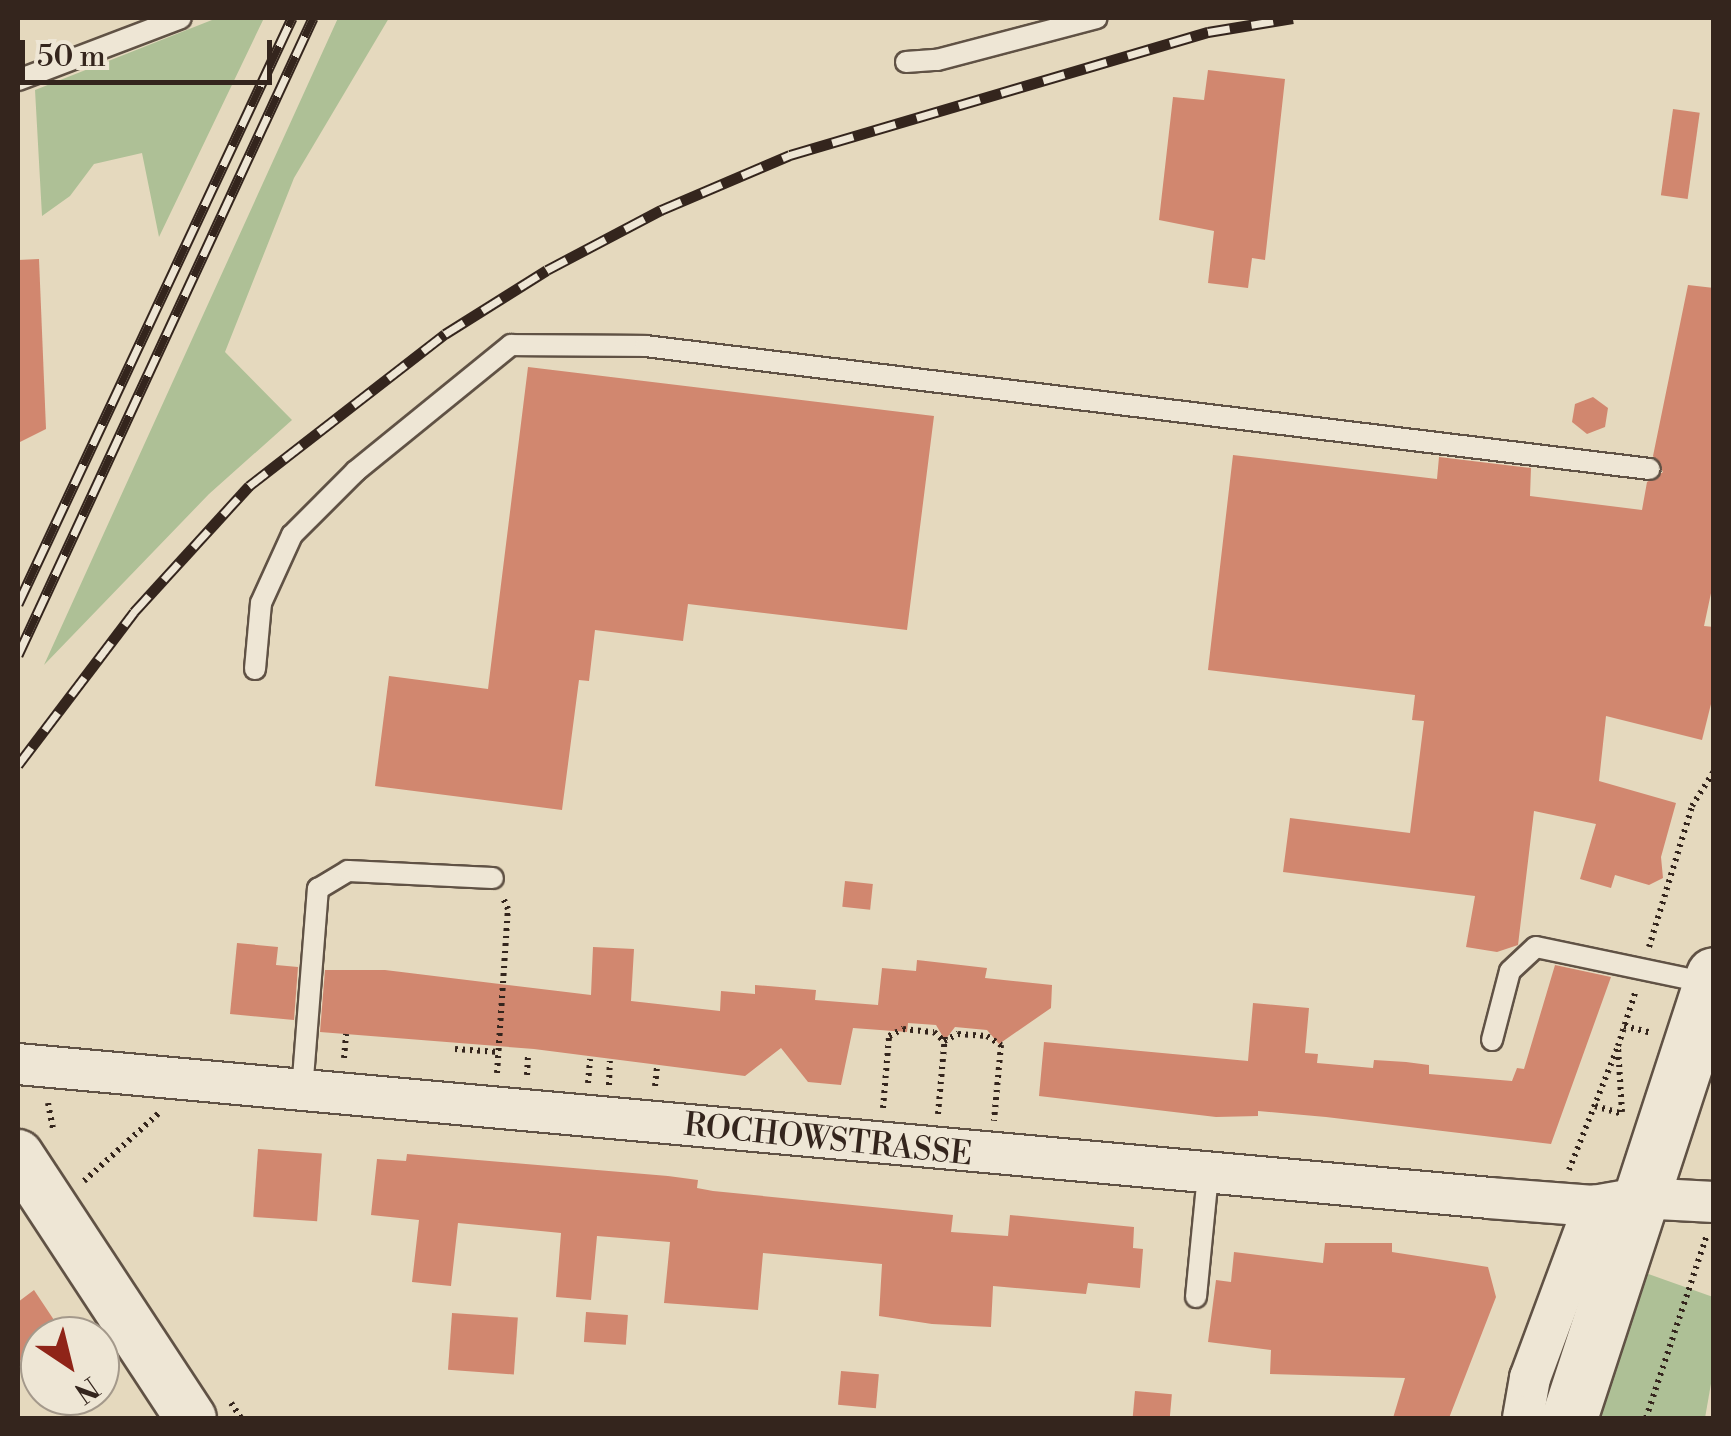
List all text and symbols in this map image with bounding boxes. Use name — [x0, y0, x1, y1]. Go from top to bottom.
scale bar — [25, 20, 278, 82]
text: 50 m — [37, 38, 106, 76]
street label: ROCHOWSTRASSE — [682, 1106, 974, 1174]
north arrow — [20, 1316, 120, 1416]
text: N — [67, 1369, 105, 1410]

